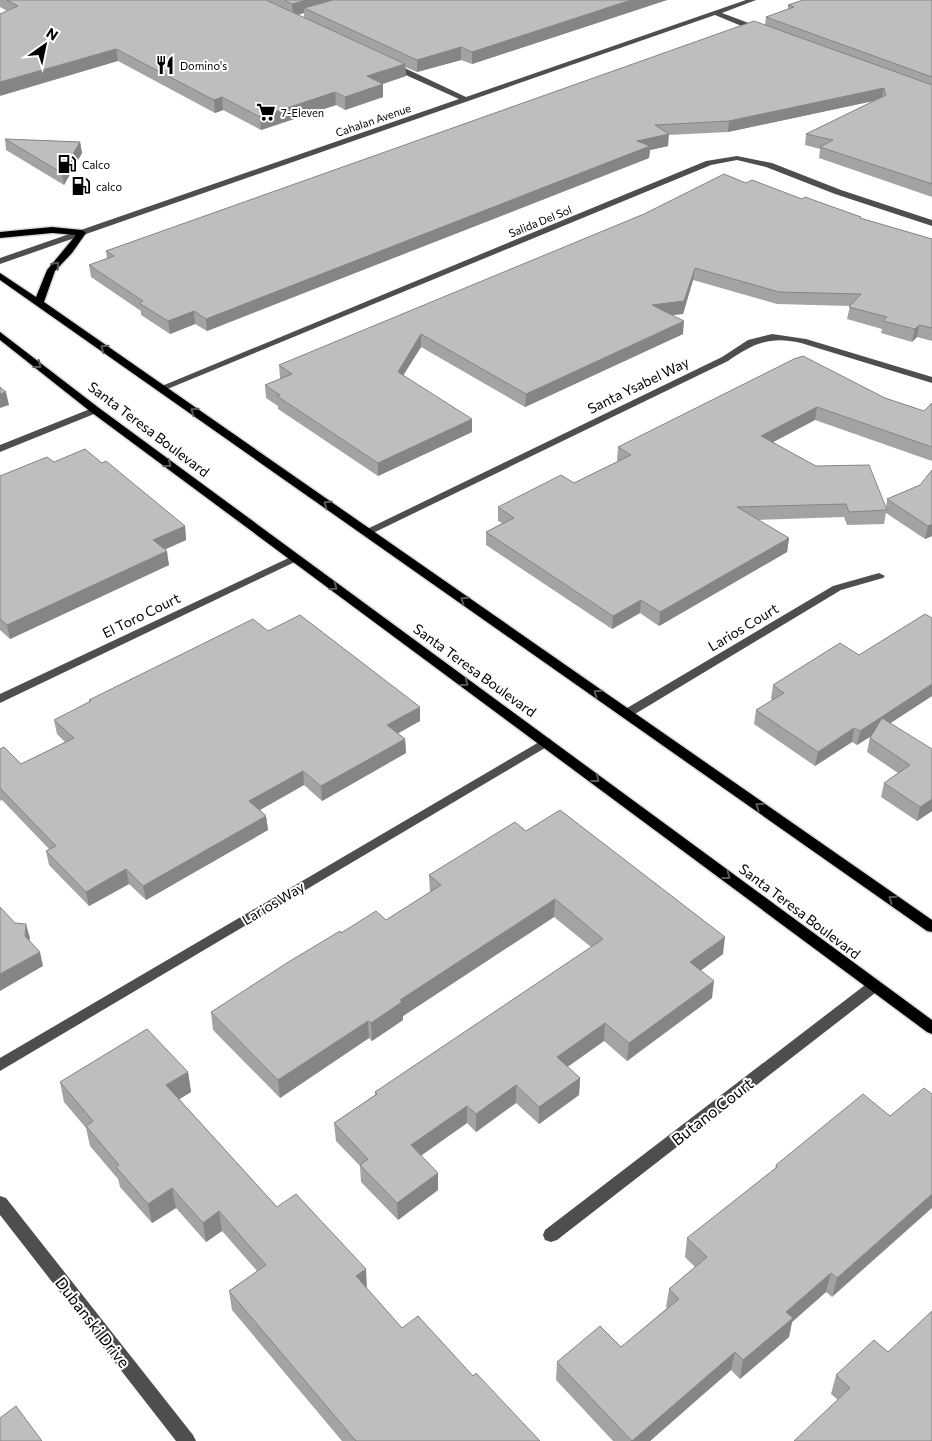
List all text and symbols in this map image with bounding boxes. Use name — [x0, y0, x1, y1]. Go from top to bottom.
north arrow — [20, 20, 70, 70]
text: N — [43, 24, 61, 44]
restaurant icon: Domino's — [154, 54, 176, 76]
place label: Domino's — [180, 59, 227, 72]
supermarket icon: 7-Eleven — [255, 101, 277, 123]
street label: Cahalan Avenue — [334, 101, 413, 139]
place label: 7-Eleven — [281, 106, 324, 119]
fuel station icon: Calco — [56, 153, 78, 175]
place label: Calco — [82, 158, 111, 171]
fuel station icon: calco — [70, 175, 92, 197]
place label: calco — [96, 180, 122, 193]
street label: Salida Del Sol — [507, 202, 573, 240]
one-way arrow — [50, 262, 59, 271]
one-way arrow — [100, 345, 110, 354]
street label: Santa Ysabel Way — [585, 353, 691, 417]
one-way arrow — [32, 360, 41, 368]
street label: Santa Teresa Boulevard — [85, 378, 213, 480]
one-way arrow — [190, 408, 199, 417]
one-way arrow — [162, 458, 171, 466]
one-way arrow — [323, 501, 333, 510]
one-way arrow — [328, 581, 338, 590]
street label: El Toro Court — [99, 589, 183, 641]
one-way arrow — [460, 597, 470, 606]
street label: Larios Court — [705, 599, 781, 655]
street label: Santa Teresa Boulevard — [410, 620, 540, 720]
one-way arrow — [459, 677, 469, 686]
one-way arrow — [593, 690, 603, 699]
one-way arrow — [590, 773, 600, 782]
one-way arrow — [755, 803, 765, 812]
street label: Santa Teresa Boulevard — [736, 860, 864, 962]
one-way arrow — [721, 870, 731, 879]
street label: Larios Way — [239, 878, 307, 928]
one-way arrow — [888, 896, 898, 905]
street label: Butano Court — [667, 1073, 757, 1149]
street label: Dubanski Drive — [52, 1273, 134, 1371]

